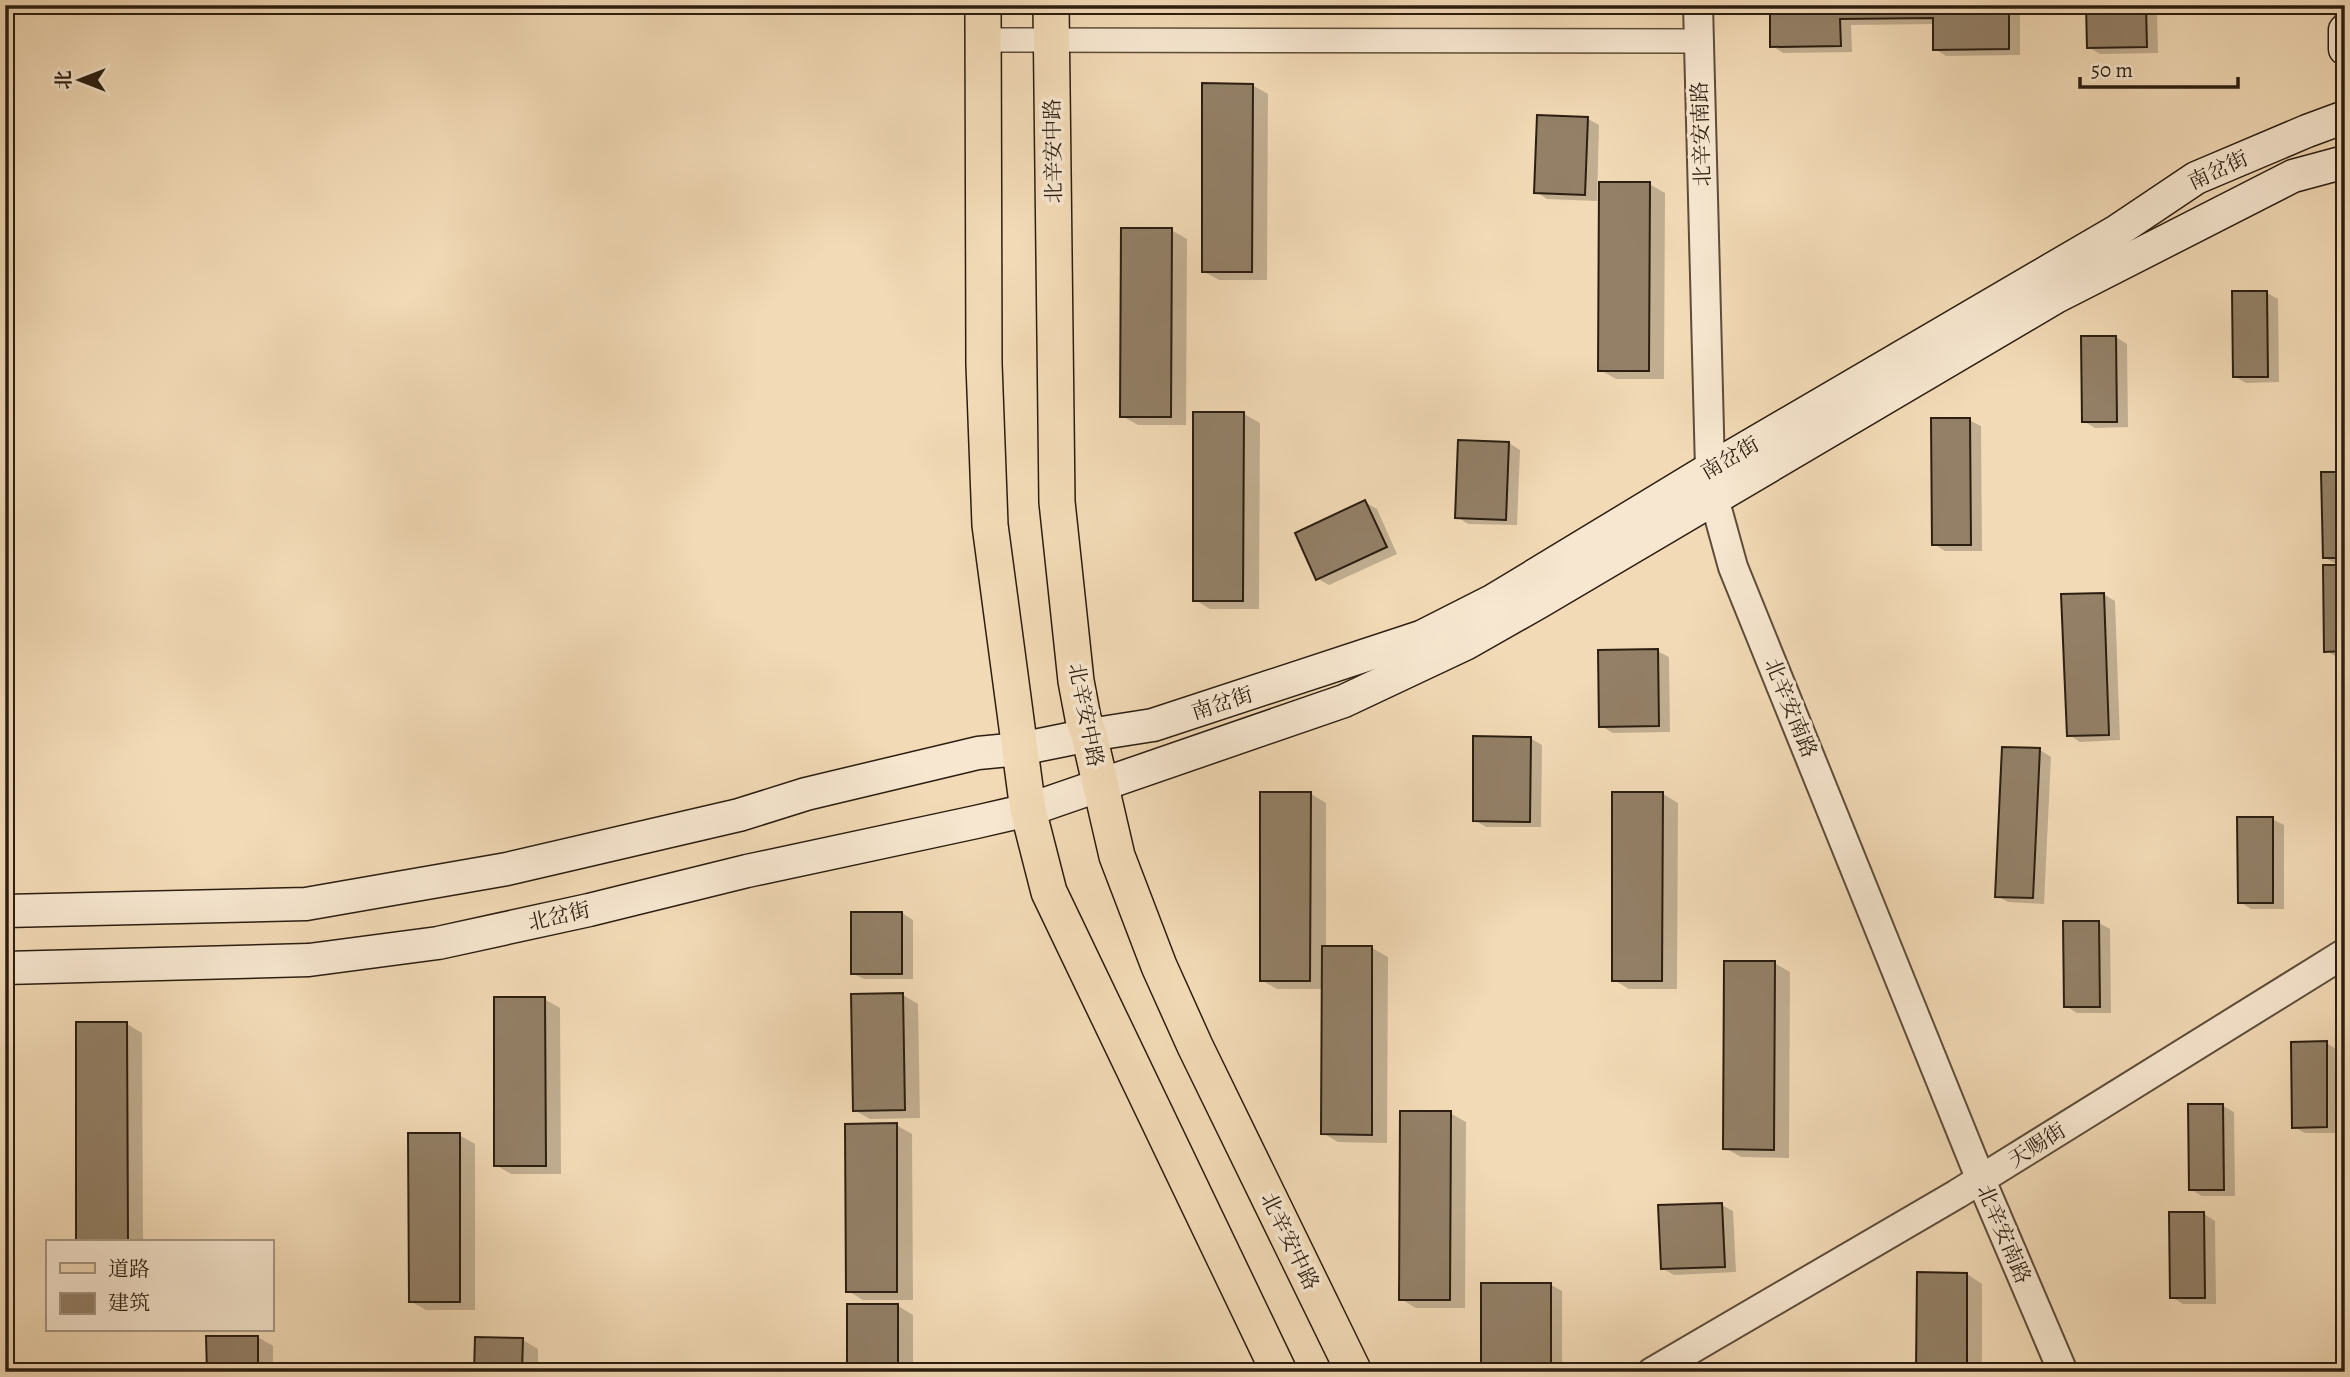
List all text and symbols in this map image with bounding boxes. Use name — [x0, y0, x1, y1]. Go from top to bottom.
north arrow — [46, 46, 116, 116]
scale bar — [2080, 46, 2238, 90]
text: 50 m — [2091, 56, 2133, 84]
text: 北 — [51, 70, 77, 90]
street label: 北辛安南路 — [1685, 81, 1717, 187]
street label: 北辛安中路 — [1038, 98, 1068, 204]
street label: 南岔街 — [2184, 144, 2252, 196]
street label: 南岔街 — [1696, 430, 1764, 486]
street label: 北辛安南路 — [1758, 654, 1824, 762]
street label: 北辛安中路 — [1062, 661, 1110, 769]
street label: 南岔街 — [1188, 680, 1256, 726]
street label: 北岔街 — [525, 895, 593, 937]
street label: 天赐街 — [2003, 1116, 2071, 1174]
street label: 北辛安南路 — [1971, 1180, 2037, 1288]
street label: 北辛安中路 — [1254, 1188, 1326, 1294]
legend — [46, 1240, 273, 1332]
text: 道路 — [108, 1255, 150, 1283]
text: 建筑 — [108, 1289, 150, 1317]

